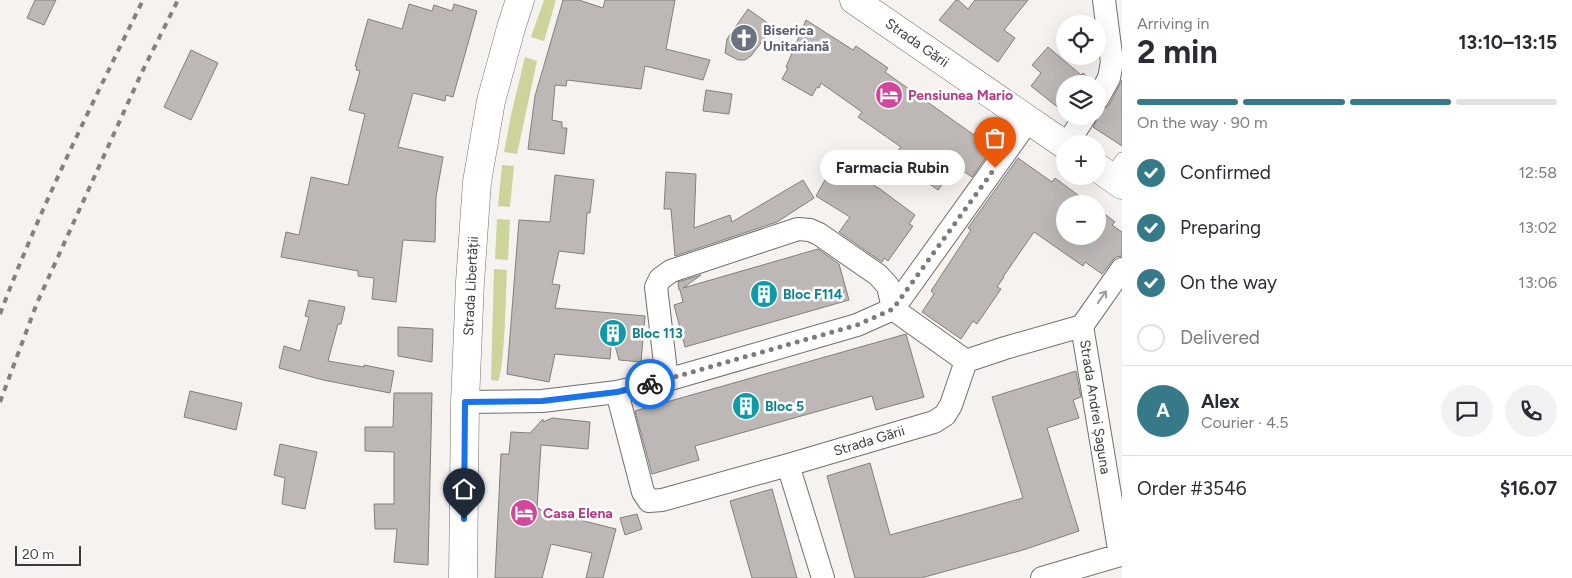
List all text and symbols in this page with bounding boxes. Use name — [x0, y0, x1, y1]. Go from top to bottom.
text: Arriving in — [1137, 14, 1209, 33]
street label: Strada Gării — [882, 15, 952, 71]
map controls — [1056, 15, 1106, 245]
button: locate — [1056, 15, 1106, 65]
place label: Biserica Unitariană — [763, 22, 829, 55]
church icon: Biserica Unitariană — [729, 23, 759, 53]
text: 13:10–13:15 — [1459, 31, 1557, 54]
text: 2 min — [1137, 33, 1218, 71]
button: layers — [1056, 75, 1106, 125]
hotel icon: Pensiunea Mario — [874, 80, 904, 110]
place label: Pensiunea Mario — [908, 87, 1013, 104]
text: On the way · 90 m — [1137, 113, 1268, 132]
pin — [974, 117, 1016, 168]
icon: bag — [981, 124, 1009, 152]
button: + — [1056, 135, 1106, 185]
callout: Farmacia Rubin — [820, 150, 965, 186]
text: Farmacia Rubin — [836, 158, 949, 177]
icon: check — [1137, 159, 1165, 187]
text: Confirmed — [1180, 161, 1271, 184]
text: 12:58 — [1518, 163, 1557, 182]
button: − — [1056, 195, 1106, 245]
icon: check — [1137, 214, 1165, 242]
text: Preparing — [1180, 216, 1261, 239]
text: 13:02 — [1518, 218, 1557, 237]
street label: Strada Libertății — [460, 236, 482, 336]
icon: check — [1137, 269, 1165, 297]
text: On the way — [1180, 271, 1277, 294]
text: 13:06 — [1518, 273, 1557, 292]
building icon: Bloc F114 — [749, 279, 779, 309]
place label: Bloc F114 — [783, 286, 843, 303]
one-way arrow — [1097, 290, 1107, 304]
building icon: Bloc 113 — [598, 318, 628, 348]
place label: Bloc 113 — [632, 325, 683, 342]
text: Delivered — [1180, 326, 1260, 349]
street label: Strada Andrei Șaguna — [1076, 339, 1114, 475]
courier — [625, 359, 675, 409]
icon: bike — [636, 370, 664, 398]
button: chat — [1441, 385, 1493, 437]
button: phone — [1505, 385, 1557, 437]
text: Alex — [1201, 390, 1240, 413]
building icon: Bloc 5 — [731, 391, 761, 421]
place label: Bloc 5 — [765, 398, 804, 415]
text: A — [1156, 399, 1170, 422]
text: Courier · 4.5 — [1201, 413, 1288, 432]
street label: Strada Gării — [831, 422, 907, 460]
pin — [443, 468, 485, 519]
icon: home — [450, 475, 478, 503]
text: Order #3546 — [1137, 477, 1247, 500]
text: $16.07 — [1500, 477, 1557, 500]
hotel icon: Casa Elena — [509, 498, 539, 528]
place label: Casa Elena — [543, 505, 613, 522]
scale bar — [15, 543, 81, 566]
text: 20 m — [22, 546, 54, 563]

